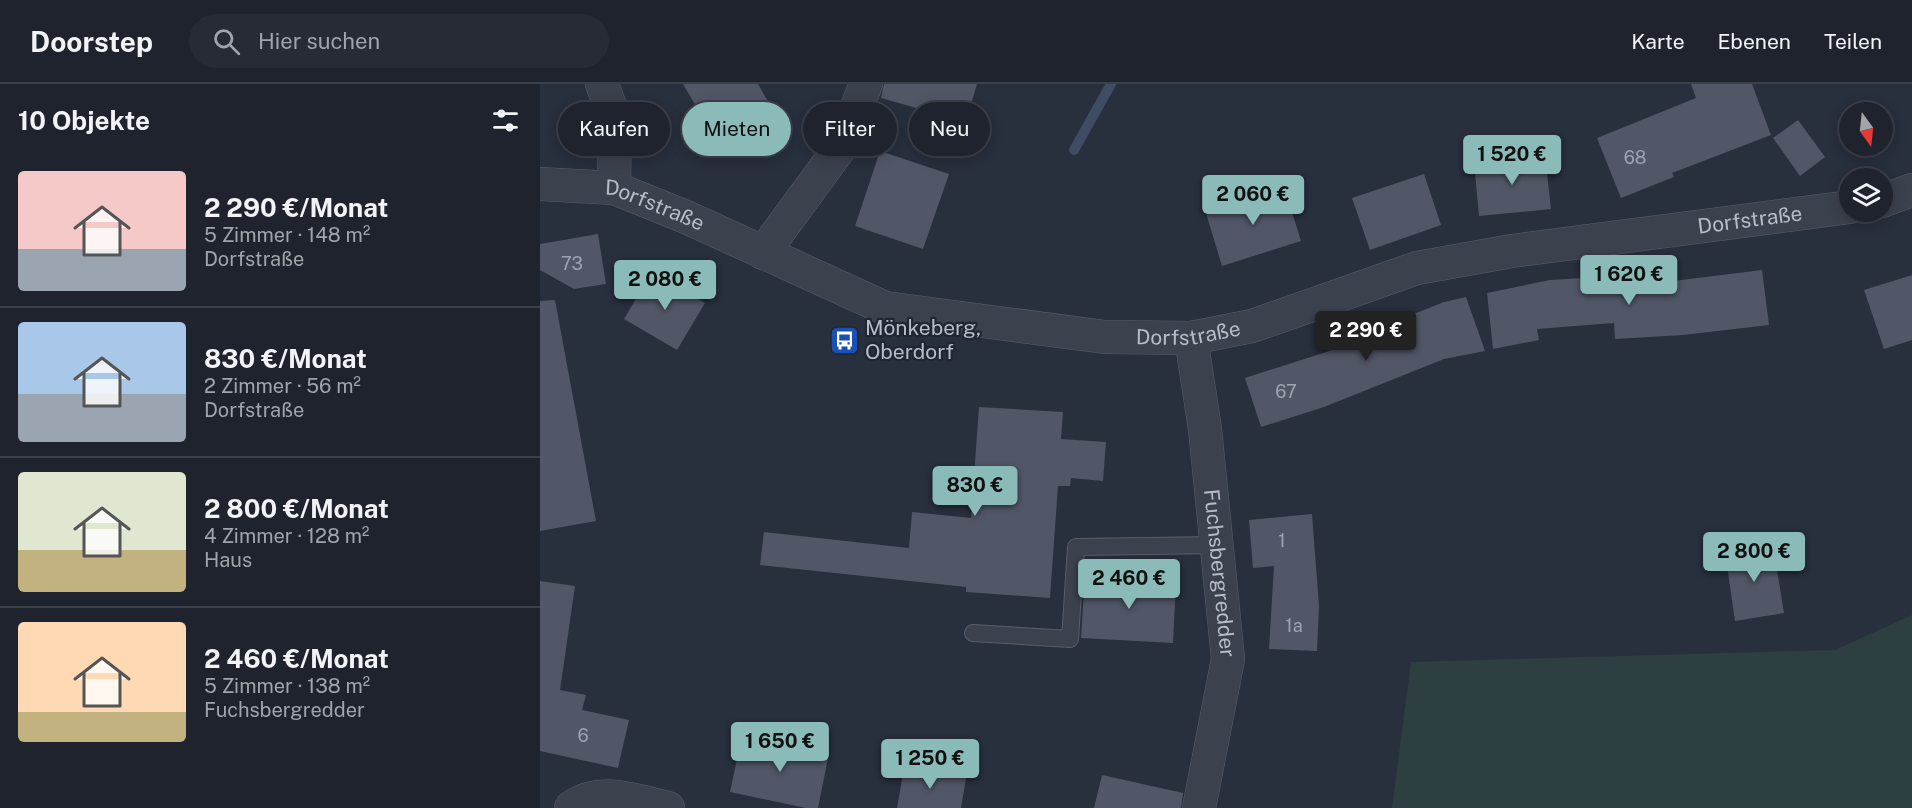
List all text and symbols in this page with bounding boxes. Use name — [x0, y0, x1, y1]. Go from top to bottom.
search box — [189, 14, 609, 68]
text: Doorstep — [30, 25, 153, 58]
icon: search — [210, 25, 243, 58]
text: Hier suchen — [258, 28, 380, 54]
text: Karte — [1631, 29, 1685, 54]
text: Ebenen — [1718, 29, 1791, 54]
text: Teilen — [1824, 29, 1882, 54]
chip: Kaufen — [558, 102, 670, 156]
chip: Mieten — [682, 102, 791, 156]
chip: Filter — [803, 102, 897, 156]
chip: Neu — [909, 102, 990, 156]
north arrow — [1839, 102, 1893, 156]
map controls — [1839, 102, 1893, 222]
icon: filters — [489, 104, 522, 137]
text: 10 Objekte — [18, 105, 150, 136]
pin: 1 520 € — [1457, 135, 1567, 186]
text: 1 520 € — [1477, 142, 1547, 166]
house number: 68 — [1624, 147, 1646, 168]
button: layers — [1839, 168, 1893, 222]
street label: Dorfstraße — [605, 175, 709, 236]
pin: 2 060 € — [1198, 175, 1308, 226]
text: 2 060 € — [1216, 182, 1290, 206]
text: 2 290 €/Monat — [204, 192, 388, 223]
icon: home — [66, 195, 138, 267]
street label: Dorfstraße — [1696, 200, 1804, 239]
text: 5 Zimmer · 148 m² — [204, 223, 370, 247]
text: Dorfstraße — [204, 247, 304, 271]
house number: 73 — [561, 253, 583, 274]
pin: 1 620 € — [1574, 255, 1684, 306]
pin: 2 080 € — [610, 260, 720, 311]
text: 1 620 € — [1594, 262, 1664, 286]
text: 2 080 € — [628, 267, 702, 291]
pin: 2 290 € — [1311, 311, 1421, 362]
place label: Mönkeberg, Oberdorf — [865, 315, 981, 364]
street label: Dorfstraße — [1136, 316, 1243, 350]
text: 2 290 € — [1329, 318, 1403, 342]
bus stop icon: Mönkeberg, Oberdorf — [828, 324, 860, 356]
text: 830 €/Monat — [204, 343, 367, 374]
icon: home — [66, 346, 138, 418]
text: 2 Zimmer · 56 m² — [204, 374, 361, 398]
house number: 67 — [1275, 381, 1297, 402]
text: Dorfstraße — [204, 398, 304, 422]
pin: 830 € — [933, 466, 1017, 517]
text: 830 € — [946, 473, 1004, 497]
street label: Fuchsbergredder — [1199, 488, 1241, 658]
text: 2 800 €/Monat — [204, 493, 389, 524]
icon: home — [66, 496, 138, 568]
text: 4 Zimmer · 128 m² — [204, 524, 369, 548]
house number: 1 — [1278, 530, 1286, 551]
pin: 2 800 € — [1699, 532, 1809, 583]
text: 2 800 € — [1717, 539, 1791, 563]
text: Haus — [204, 548, 252, 572]
pin: 2 460 € — [1074, 559, 1184, 610]
text: 2 460 € — [1092, 566, 1166, 590]
house number: 1a — [1285, 615, 1303, 636]
text: 2 460 €/Monat — [204, 643, 389, 674]
icon: home — [66, 646, 138, 718]
text: 5 Zimmer · 138 m² — [204, 674, 370, 698]
text: Fuchsbergredder — [204, 698, 365, 722]
pin: 1 650 € — [725, 722, 835, 773]
house number: 6 — [577, 725, 589, 746]
text: 1 650 € — [745, 729, 815, 753]
pin: 1 250 € — [875, 739, 985, 790]
text: 1 250 € — [895, 746, 965, 770]

